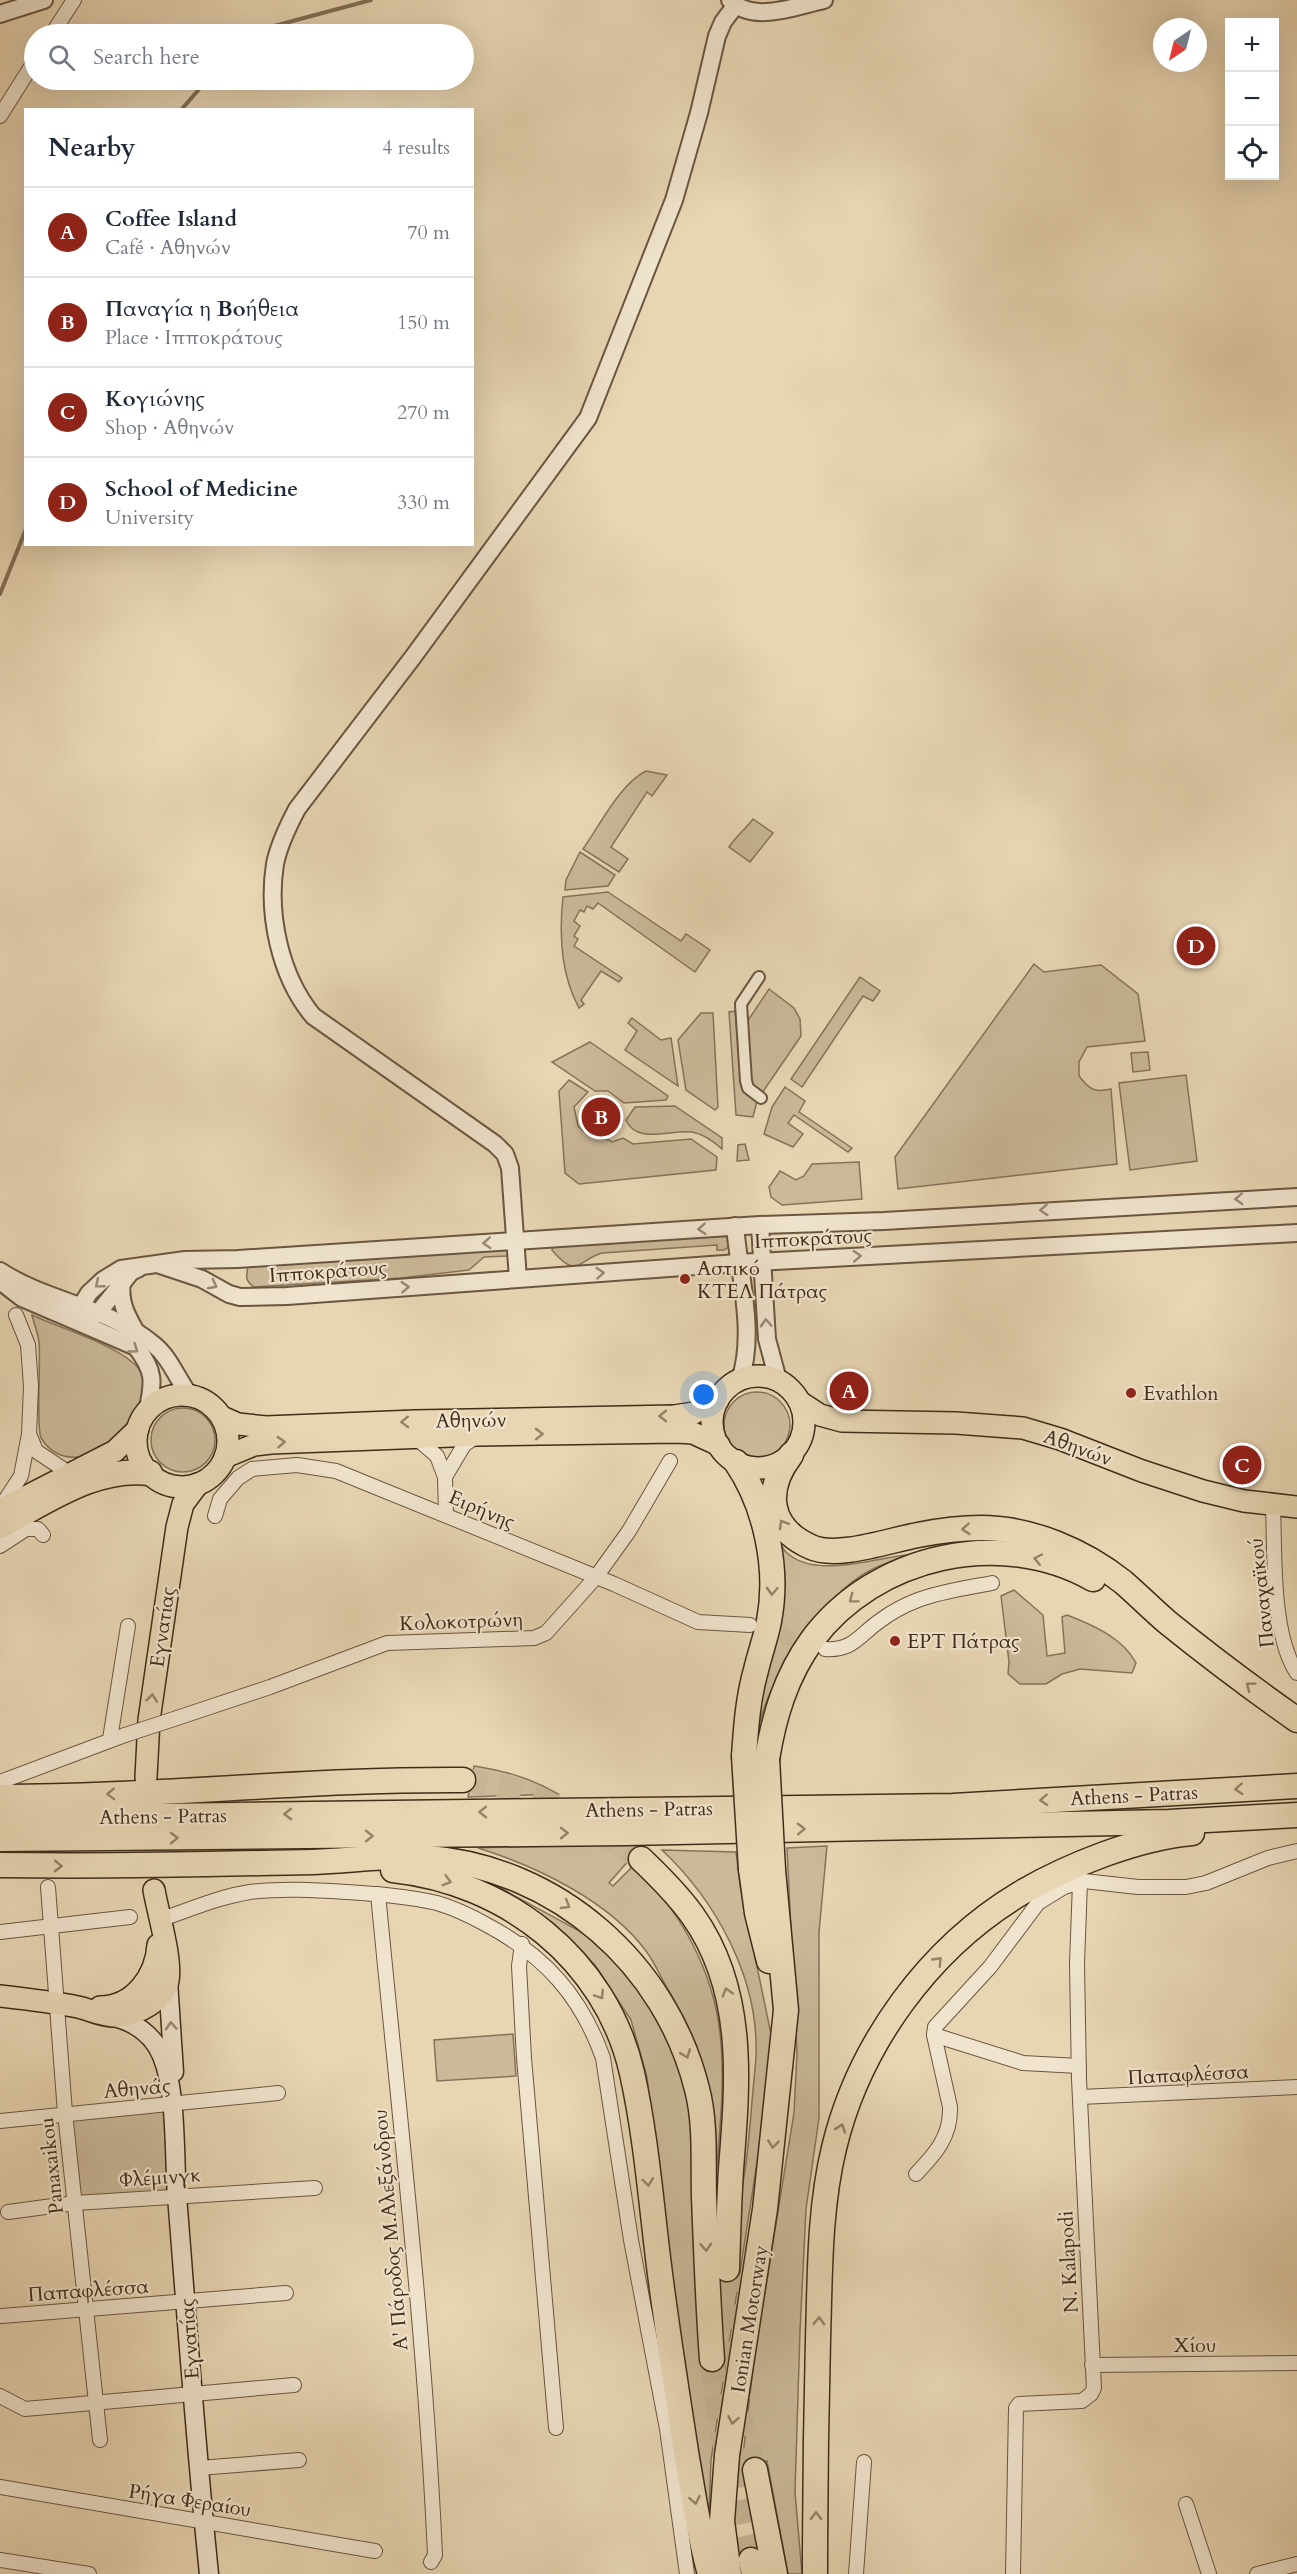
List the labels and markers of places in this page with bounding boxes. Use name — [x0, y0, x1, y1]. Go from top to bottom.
pin: D — [1176, 924, 1216, 968]
pin: B — [582, 1094, 620, 1140]
place label: Αστικό ΚΤΕΛ Πάτρας — [697, 1255, 827, 1305]
marker: Αστικό ΚΤΕΛ Πάτρας — [678, 1272, 692, 1286]
pin: A — [830, 1368, 868, 1414]
place label: Evathlon — [1143, 1380, 1219, 1407]
marker: Evathlon — [1124, 1386, 1138, 1400]
pin: C — [1222, 1442, 1262, 1488]
place label: ΕΡΤ Πάτρας — [907, 1628, 1020, 1655]
marker: ΕΡΤ Πάτρας — [888, 1634, 902, 1648]

